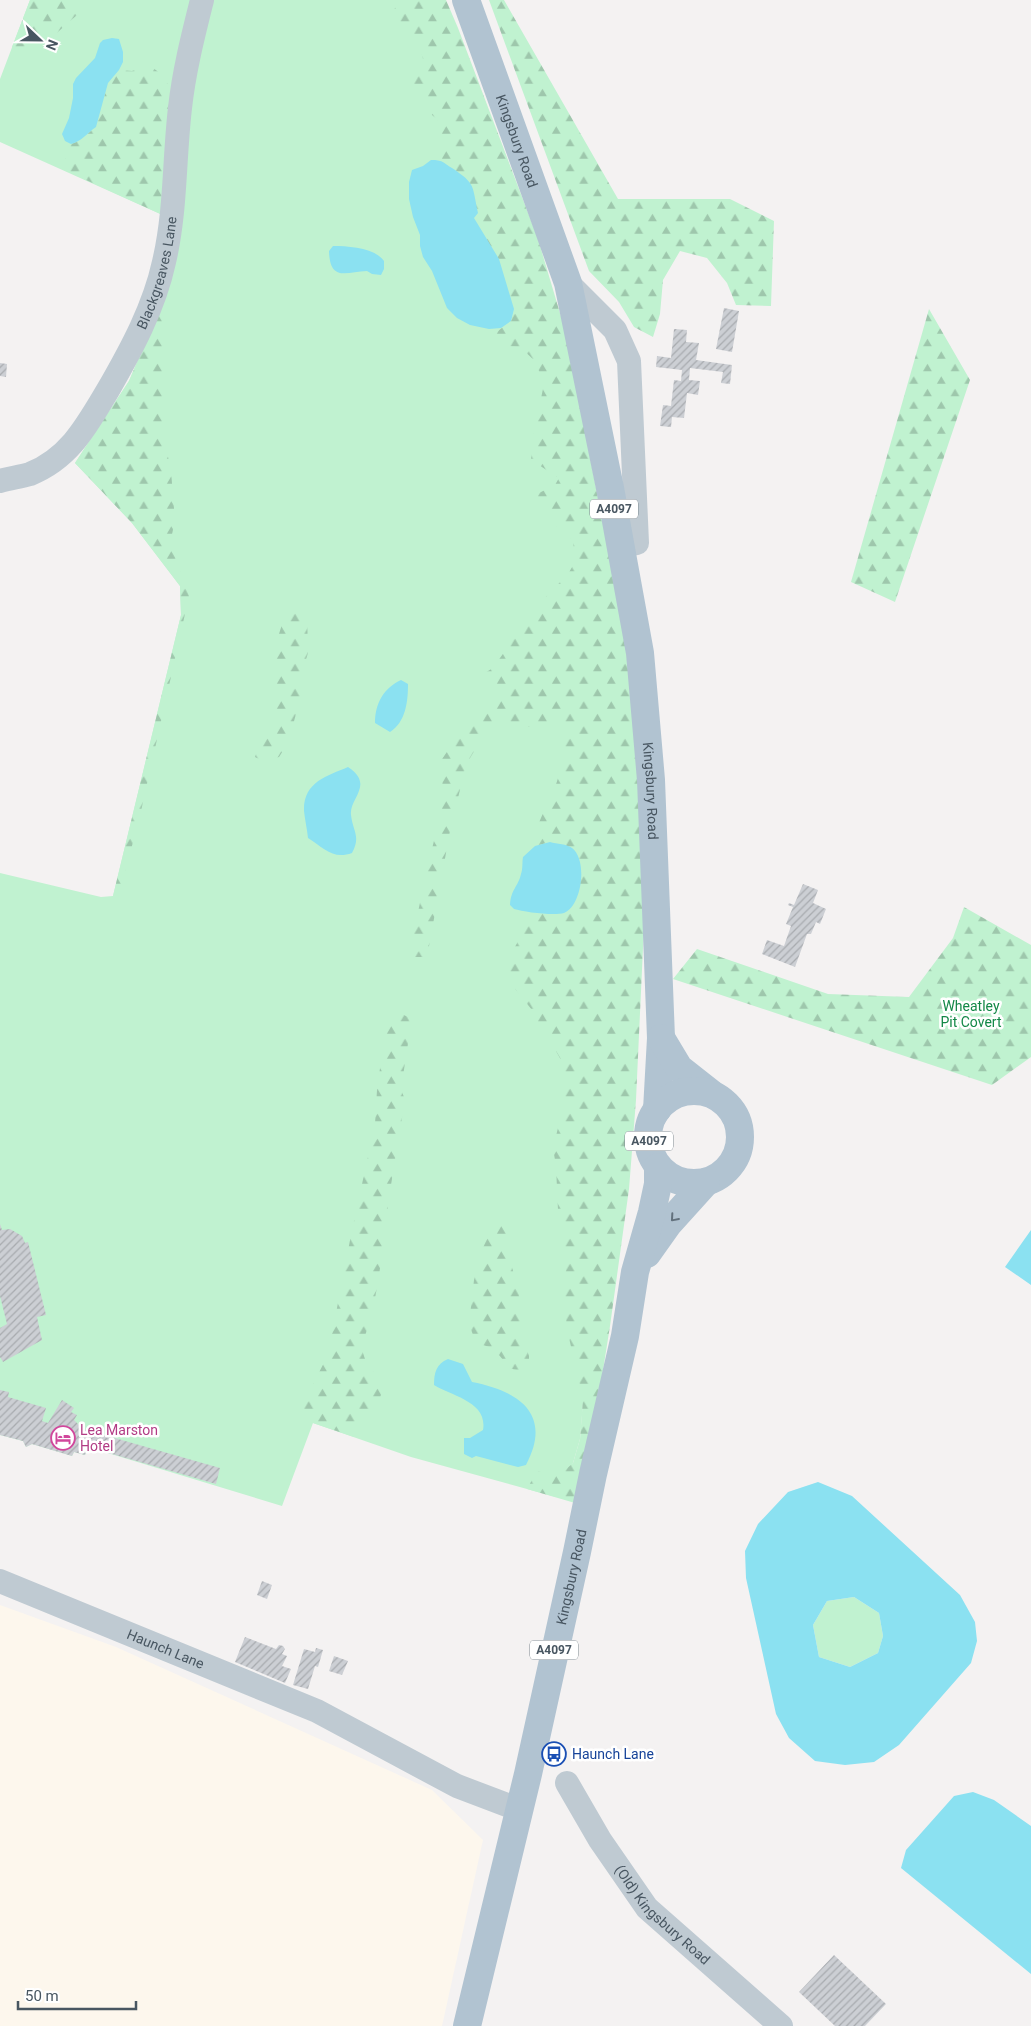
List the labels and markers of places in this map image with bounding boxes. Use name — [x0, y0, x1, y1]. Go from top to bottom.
place label: Lea Marston Hotel — [80, 1422, 158, 1454]
hotel icon: Lea Marston Hotel — [50, 1425, 76, 1451]
bus stop icon: Haunch Lane — [541, 1741, 567, 1767]
place label: Haunch Lane — [572, 1746, 654, 1762]

